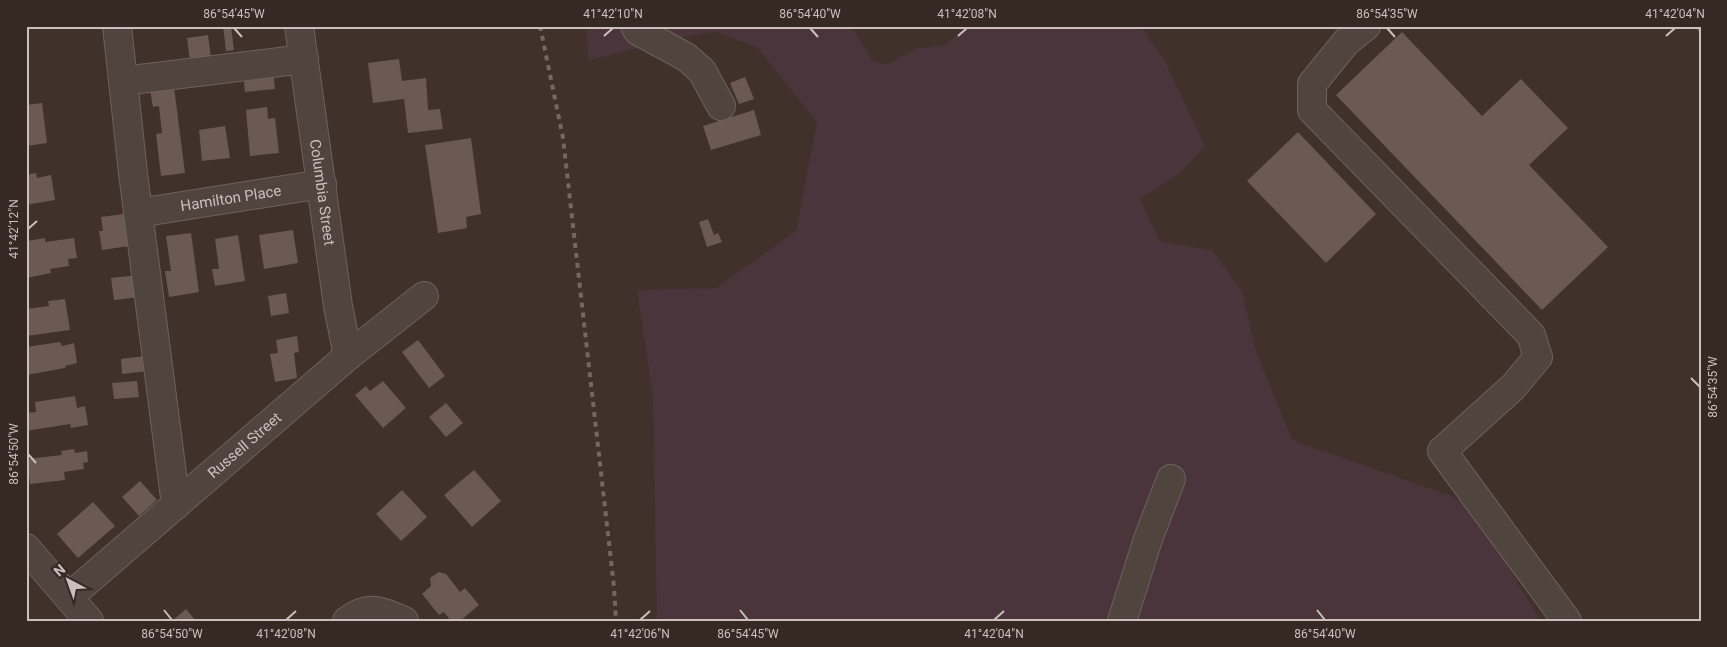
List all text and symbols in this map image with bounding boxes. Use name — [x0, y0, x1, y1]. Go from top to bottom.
text: 86°54'45"W — [203, 7, 265, 21]
text: 41°42'10"N — [583, 7, 643, 21]
text: 86°54'40"W — [779, 7, 841, 21]
text: 41°42'08"N — [937, 7, 997, 21]
text: 86°54'35"W — [1356, 7, 1418, 21]
text: 41°42'04"N — [1645, 7, 1705, 21]
street label: Columbia Street — [306, 138, 338, 247]
street label: Hamilton Place — [179, 182, 283, 215]
text: 41°42'12"N — [7, 199, 21, 259]
text: 86°54'35"W — [1706, 356, 1720, 418]
street label: Russell Street — [204, 409, 285, 482]
text: 86°54'50"W — [7, 423, 21, 485]
north arrow — [42, 554, 92, 604]
text: N — [50, 561, 68, 579]
text: 86°54'50"W — [141, 627, 203, 641]
text: 41°42'08"N — [256, 627, 316, 641]
text: 41°42'06"N — [610, 627, 670, 641]
text: 86°54'45"W — [717, 627, 779, 641]
text: 41°42'04"N — [964, 627, 1024, 641]
text: 86°54'40"W — [1294, 627, 1356, 641]

